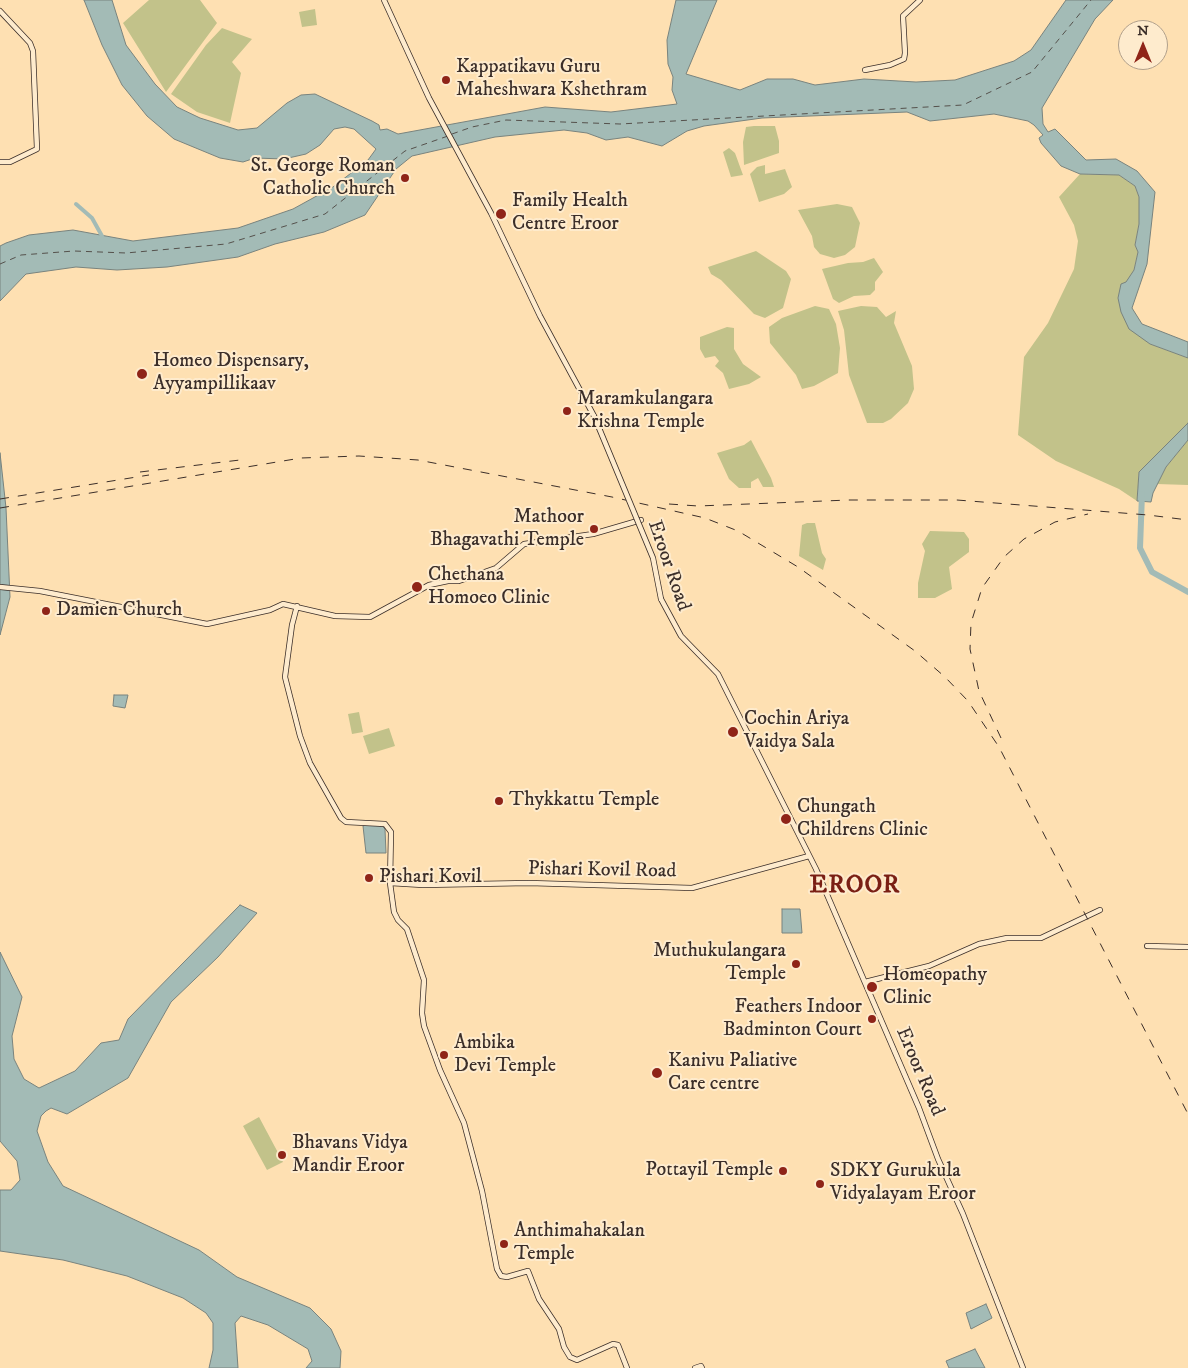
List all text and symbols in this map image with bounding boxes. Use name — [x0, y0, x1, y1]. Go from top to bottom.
north arrow — [1118, 20, 1168, 70]
text: N — [1137, 22, 1149, 40]
place label: Kappatikavu Guru Maheshwara Kshethram — [456, 56, 647, 103]
marker: Kappatikavu Guru Maheshwara Kshethram — [440, 74, 452, 86]
place label: St. George Roman Catholic Church — [250, 155, 395, 202]
marker: St. George Roman Catholic Church — [399, 172, 411, 184]
place label: Family Health Centre Eroor — [512, 190, 628, 237]
marker: Family Health Centre Eroor — [494, 207, 508, 221]
place label: Homeo Dispensary, Ayyampillikaav — [153, 350, 309, 397]
marker: Homeo Dispensary, Ayyampillikaav — [135, 367, 149, 381]
place label: Maramkulangara Krishna Temple — [577, 388, 713, 435]
marker: Maramkulangara Krishna Temple — [561, 405, 573, 417]
place label: Mathoor Bhagavathi Temple — [430, 506, 584, 553]
street label: Eroor Road — [641, 518, 695, 614]
marker: Mathoor Bhagavathi Temple — [588, 523, 600, 535]
place label: Chethana Homoeo Clinic — [428, 564, 550, 611]
marker: Chethana Homoeo Clinic — [410, 580, 424, 594]
place label: Damien Church — [56, 599, 182, 623]
marker: Damien Church — [40, 605, 52, 617]
place label: Cochin Ariya Vaidya Sala — [744, 708, 849, 755]
marker: Cochin Ariya Vaidya Sala — [726, 725, 740, 739]
place label: Thykkattu Temple — [509, 789, 659, 813]
marker: Thykkattu Temple — [493, 795, 505, 807]
place label: Chungath Childrens Clinic — [797, 796, 928, 843]
marker: Chungath Childrens Clinic — [779, 812, 793, 826]
street label: Pishari Kovil Road — [528, 858, 676, 884]
place label: Pishari Kovil — [379, 866, 482, 890]
marker: Pishari Kovil — [363, 872, 375, 884]
district label: EROOR — [809, 872, 901, 902]
place label: Muthukulangara Temple — [653, 940, 786, 987]
marker: Muthukulangara Temple — [790, 958, 802, 970]
place label: Homeopathy Clinic — [883, 964, 987, 1011]
marker: Homeopathy Clinic — [865, 980, 879, 994]
place label: Feathers Indoor Badminton Court — [723, 996, 862, 1043]
marker: Feathers Indoor Badminton Court — [866, 1013, 878, 1025]
street label: Eroor Road — [890, 1024, 948, 1120]
place label: Ambika Devi Temple — [454, 1032, 556, 1079]
marker: Ambika Devi Temple — [438, 1049, 450, 1061]
place label: Kanivu Paliative Care centre — [668, 1050, 797, 1097]
marker: Kanivu Paliative Care centre — [650, 1066, 664, 1080]
place label: Bhavans Vidya Mandir Eroor — [292, 1132, 408, 1179]
marker: Bhavans Vidya Mandir Eroor — [276, 1149, 288, 1161]
place label: Pottayil Temple — [645, 1159, 773, 1183]
place label: SDKY Gurukula Vidyalayam Eroor — [830, 1160, 976, 1207]
marker: Pottayil Temple — [777, 1165, 789, 1177]
marker: SDKY Gurukula Vidyalayam Eroor — [814, 1178, 826, 1190]
place label: Anthimahakalan Temple — [514, 1220, 645, 1267]
marker: Anthimahakalan Temple — [498, 1238, 510, 1250]

